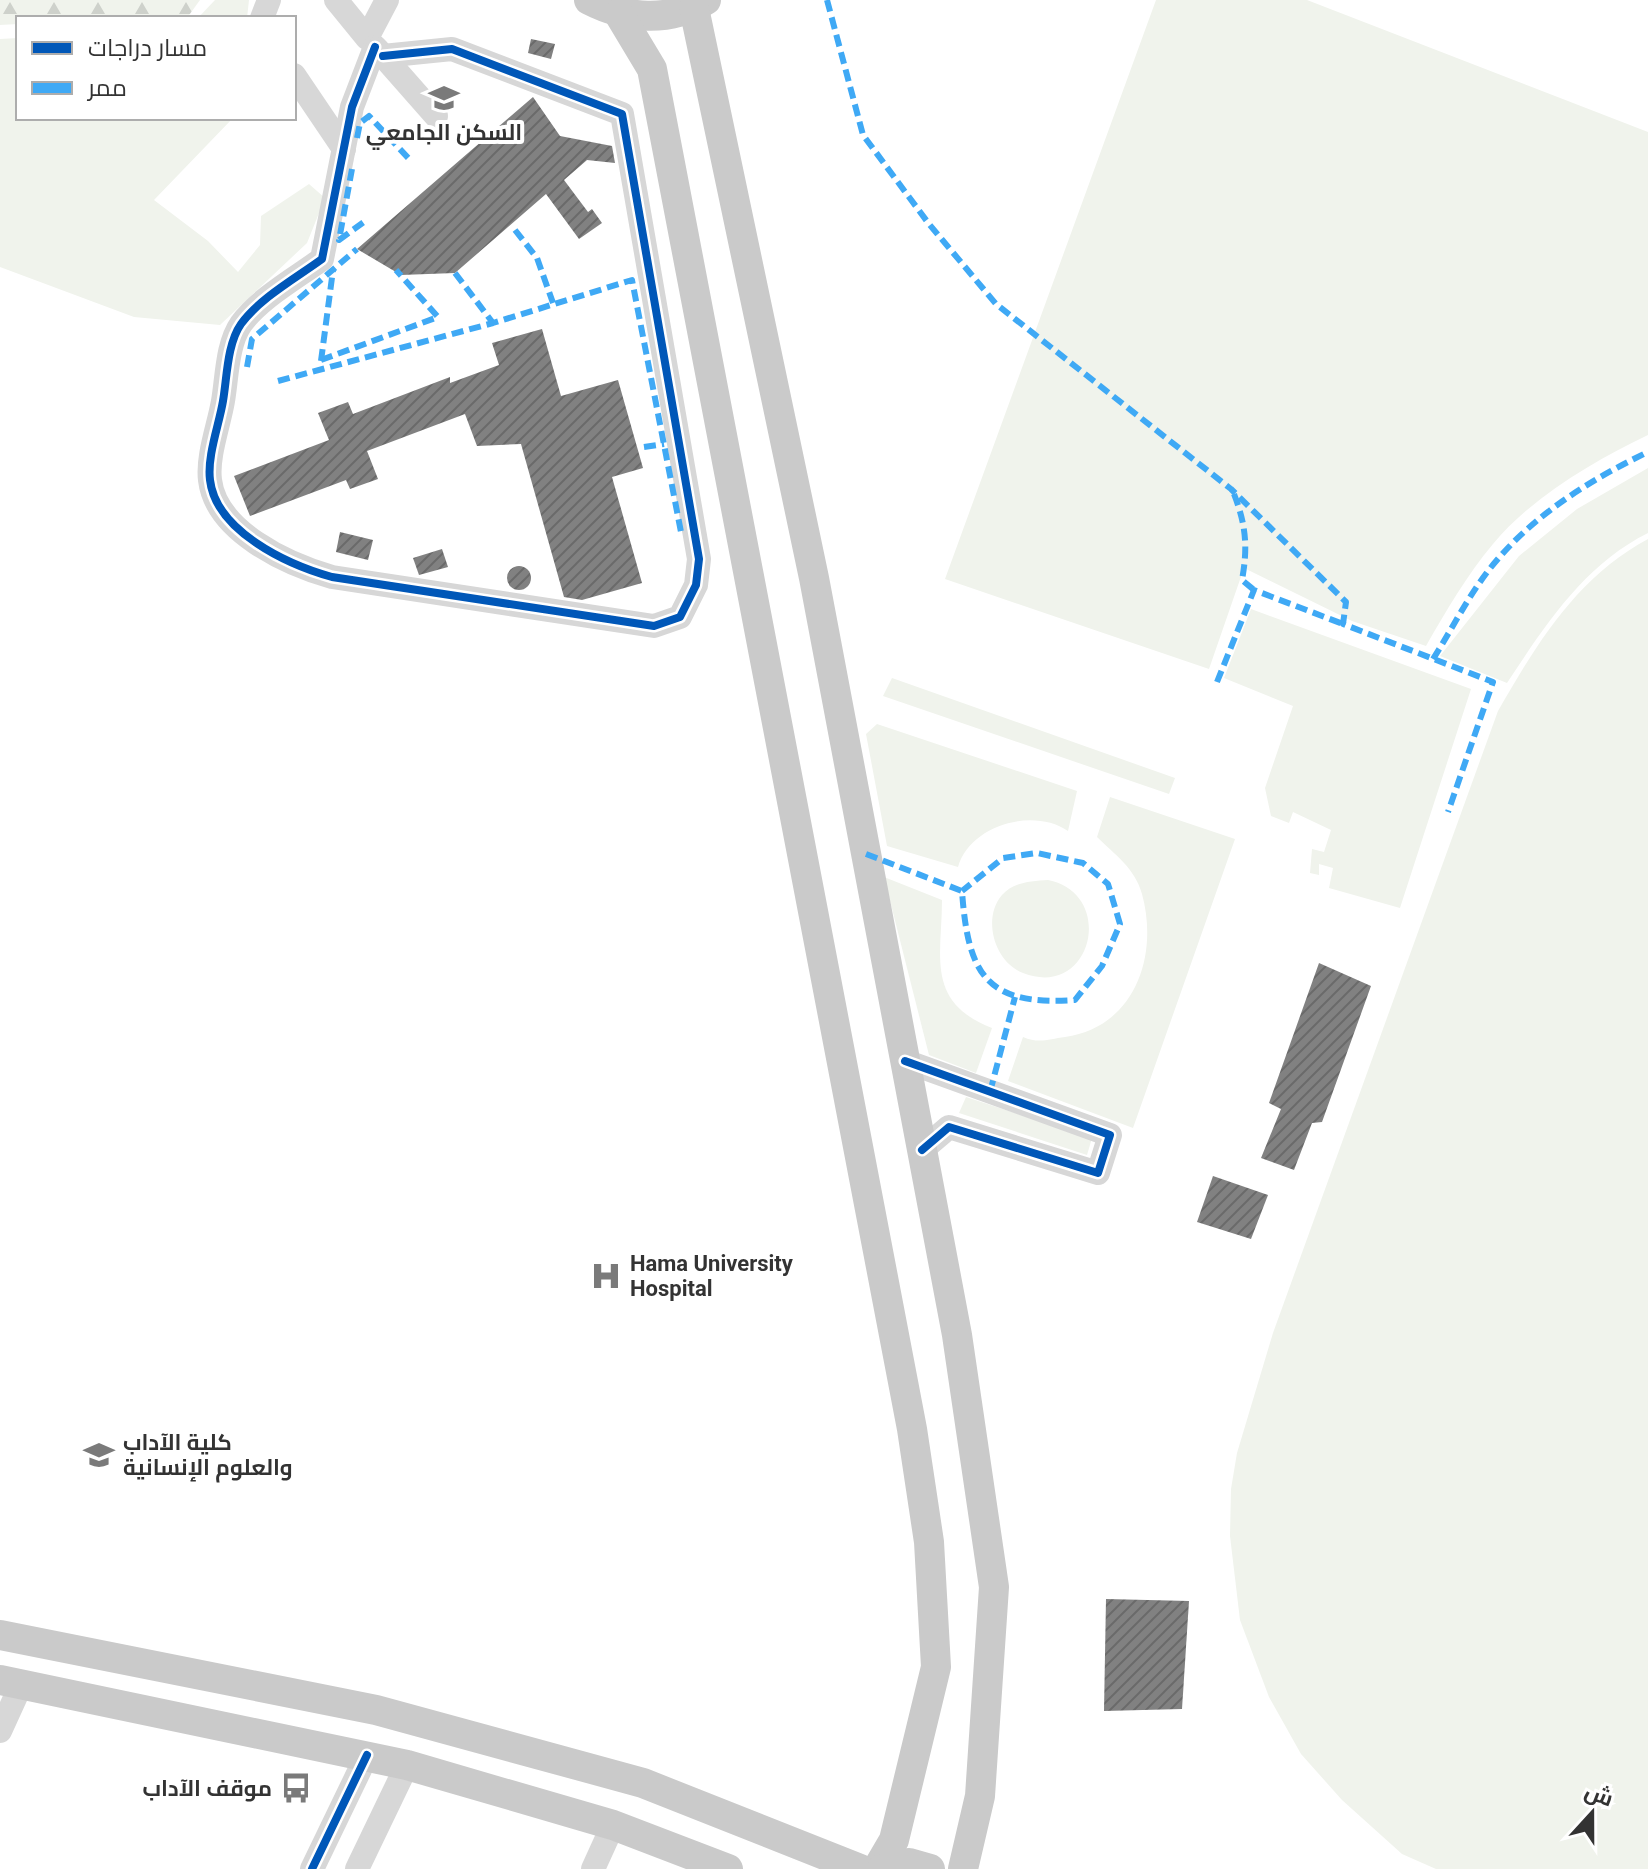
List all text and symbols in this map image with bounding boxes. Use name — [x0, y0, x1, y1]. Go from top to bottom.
legend — [16, 16, 296, 120]
text: مسار دراجات — [88, 34, 207, 62]
text: ممر — [86, 74, 127, 102]
school or university icon: السكن الجامعي — [427, 81, 461, 115]
place label: السكن الجامعي — [366, 120, 522, 150]
place label: Hama University Hospital — [630, 1251, 794, 1301]
hospital icon: Hama University Hospital — [589, 1259, 623, 1293]
place label: كلية الآداب والعلوم الإنسانية — [123, 1430, 293, 1483]
school or university icon: كلية الآداب والعلوم الإنسانية — [82, 1438, 116, 1472]
bus stop icon: موقف الآداب — [279, 1771, 313, 1805]
north arrow — [1552, 1773, 1632, 1853]
place label: موقف الآداب — [143, 1776, 272, 1802]
text: ش — [1581, 1778, 1617, 1812]

